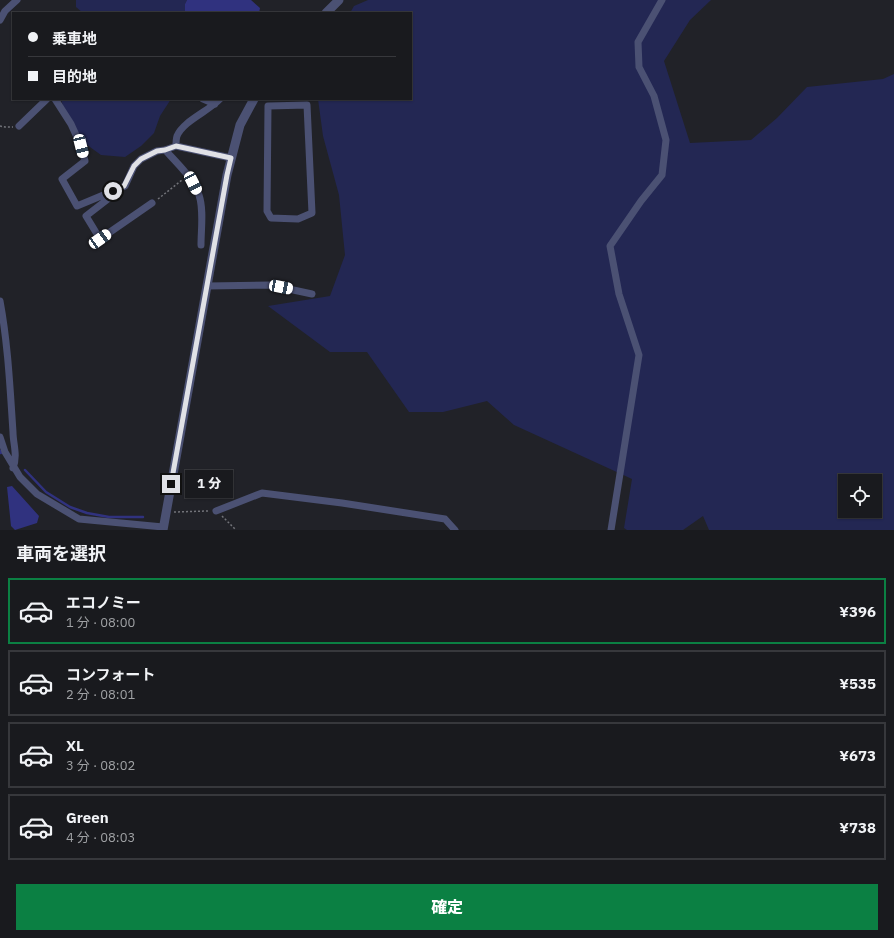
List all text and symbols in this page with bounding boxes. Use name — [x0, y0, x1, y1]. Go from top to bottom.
text: 乗車地 — [52, 29, 97, 48]
text: 目的地 — [52, 67, 97, 86]
car — [72, 133, 90, 159]
car — [182, 170, 204, 196]
route start — [104, 182, 122, 200]
car — [87, 227, 113, 251]
car — [268, 279, 294, 295]
callout: 1 分 — [185, 470, 233, 498]
map controls — [838, 474, 882, 518]
button: locate — [838, 474, 882, 518]
route end — [162, 475, 180, 493]
text: 1 分 — [197, 475, 221, 492]
text: 車両を選択 — [16, 542, 106, 565]
icon: car — [18, 593, 54, 629]
text: エコノミー — [66, 593, 141, 612]
text: ¥396 — [839, 602, 876, 621]
text: 1 分 · 08:00 — [66, 614, 135, 631]
icon: car — [18, 665, 54, 701]
text: コンフォート — [66, 665, 156, 684]
text: ¥535 — [839, 674, 876, 693]
text: 2 分 · 08:01 — [66, 686, 135, 703]
text: XL — [66, 736, 84, 755]
icon: car — [18, 737, 54, 773]
text: ¥673 — [839, 746, 876, 765]
text: 3 分 · 08:02 — [66, 757, 135, 774]
text: Green — [66, 808, 109, 827]
icon: car — [18, 809, 54, 845]
text: ¥738 — [839, 818, 876, 837]
text: 4 分 · 08:03 — [66, 829, 135, 846]
button: 確定 — [16, 884, 878, 930]

